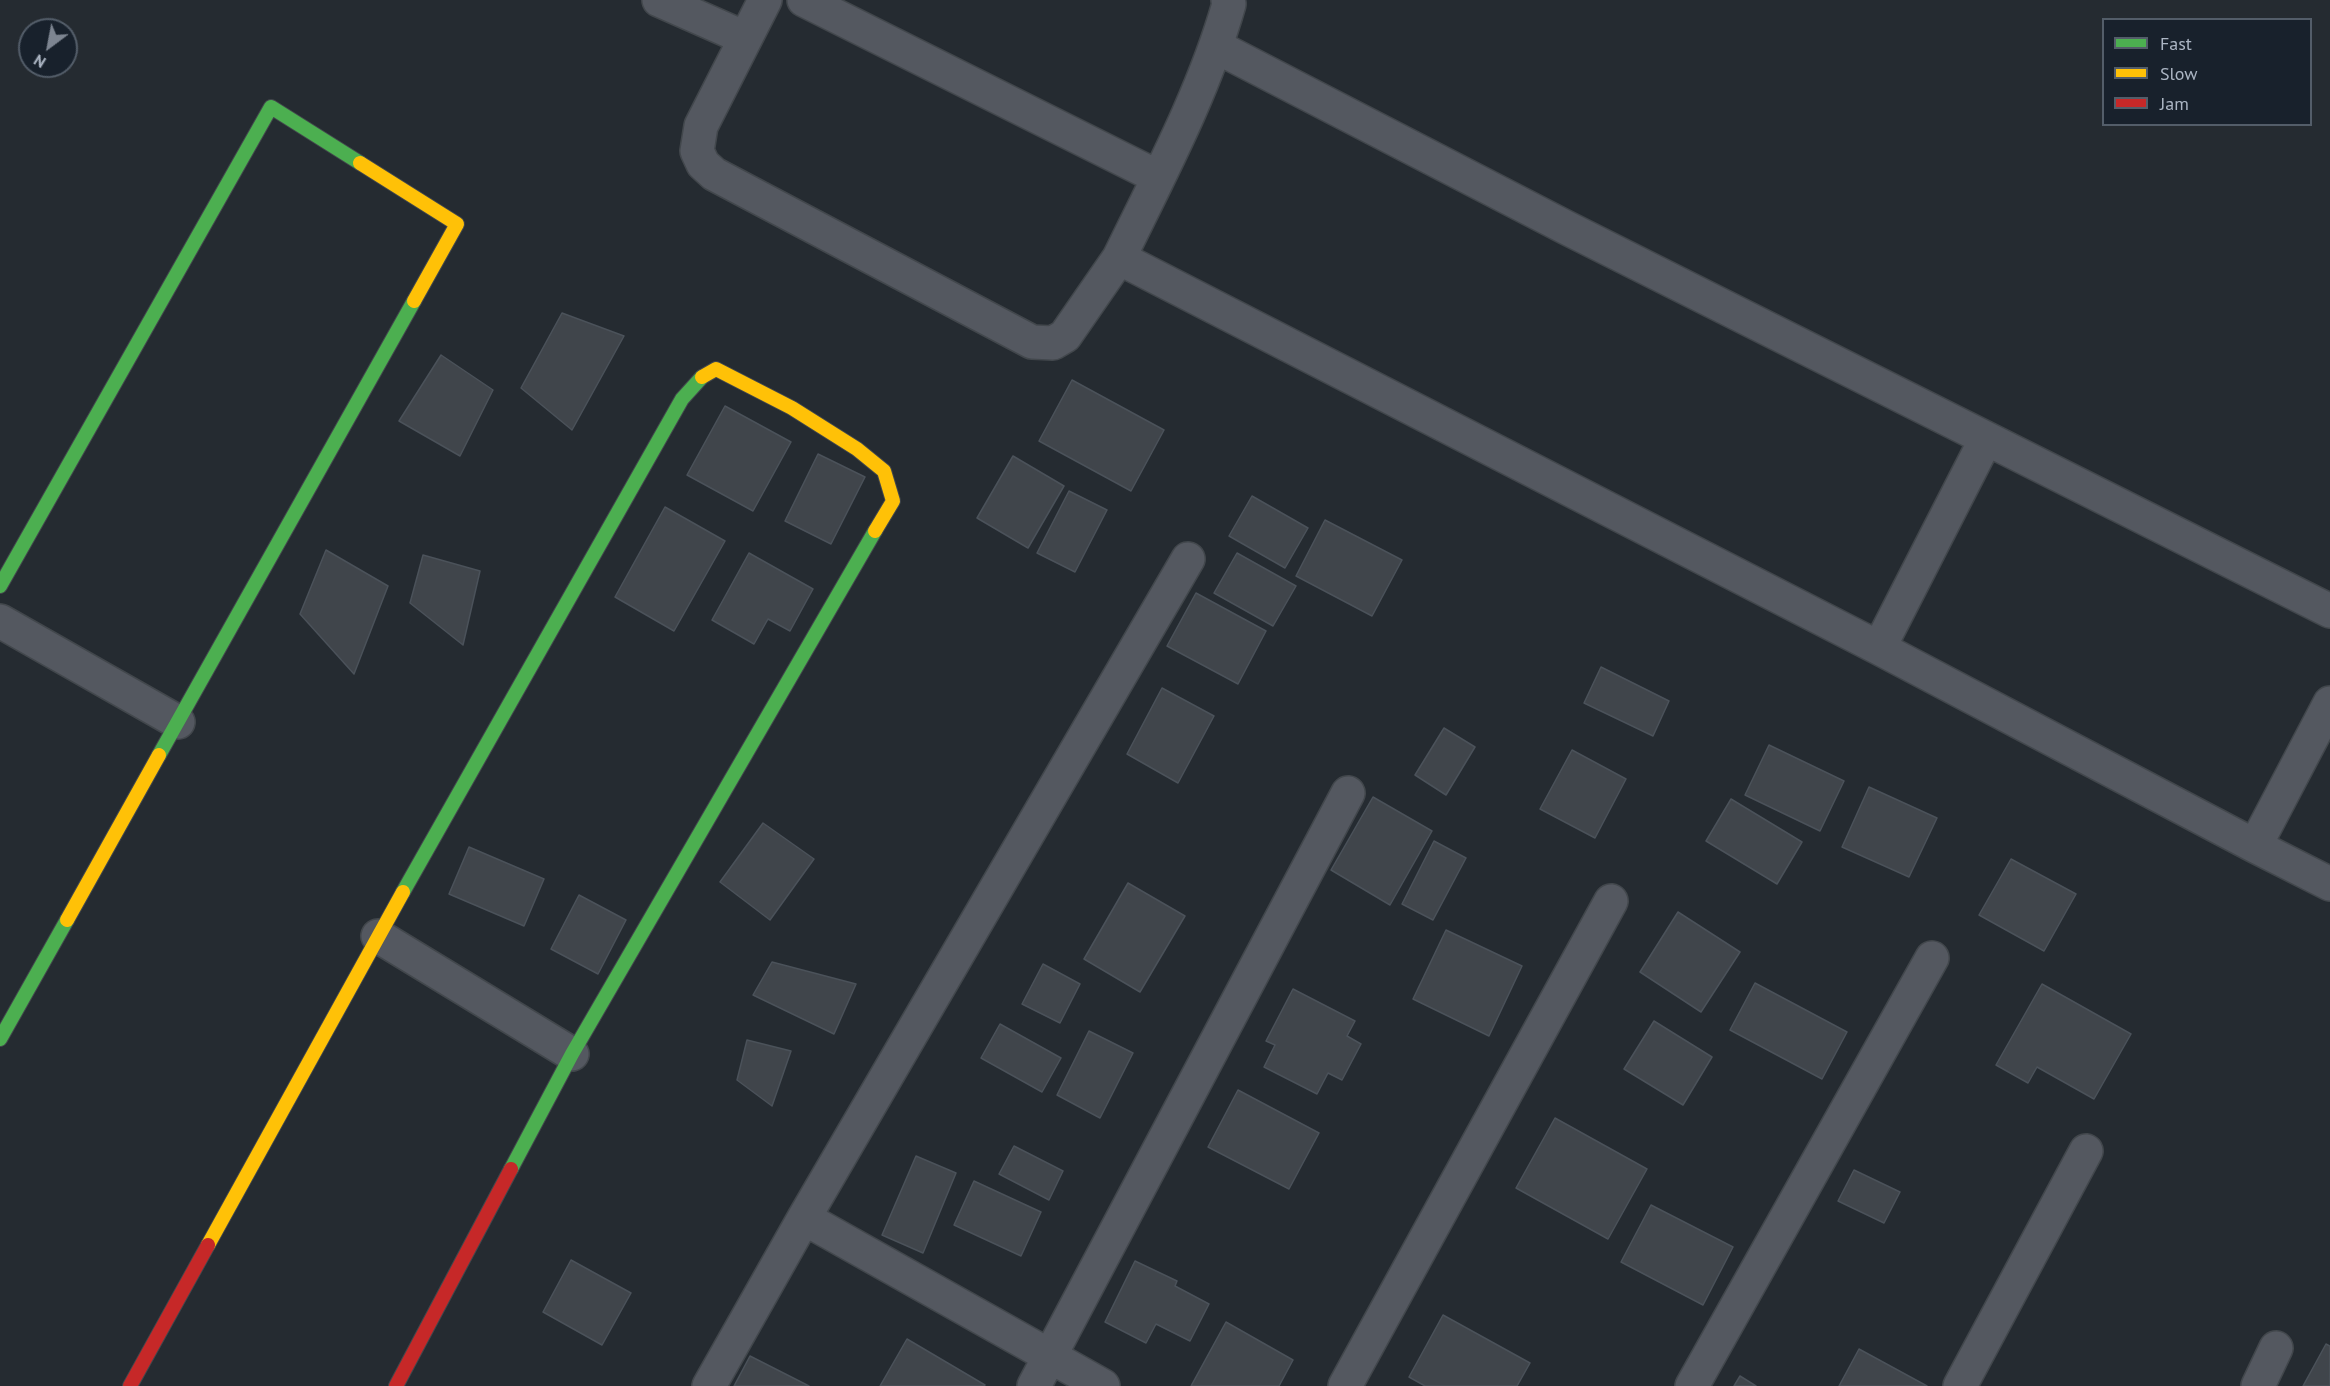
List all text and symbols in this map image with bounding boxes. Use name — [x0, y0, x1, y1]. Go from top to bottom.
north arrow — [18, 18, 78, 78]
legend — [2102, 18, 2312, 126]
text: Fast — [2160, 32, 2192, 55]
text: N — [30, 50, 49, 73]
text: Slow — [2160, 62, 2198, 85]
text: Jam — [2160, 92, 2189, 115]

